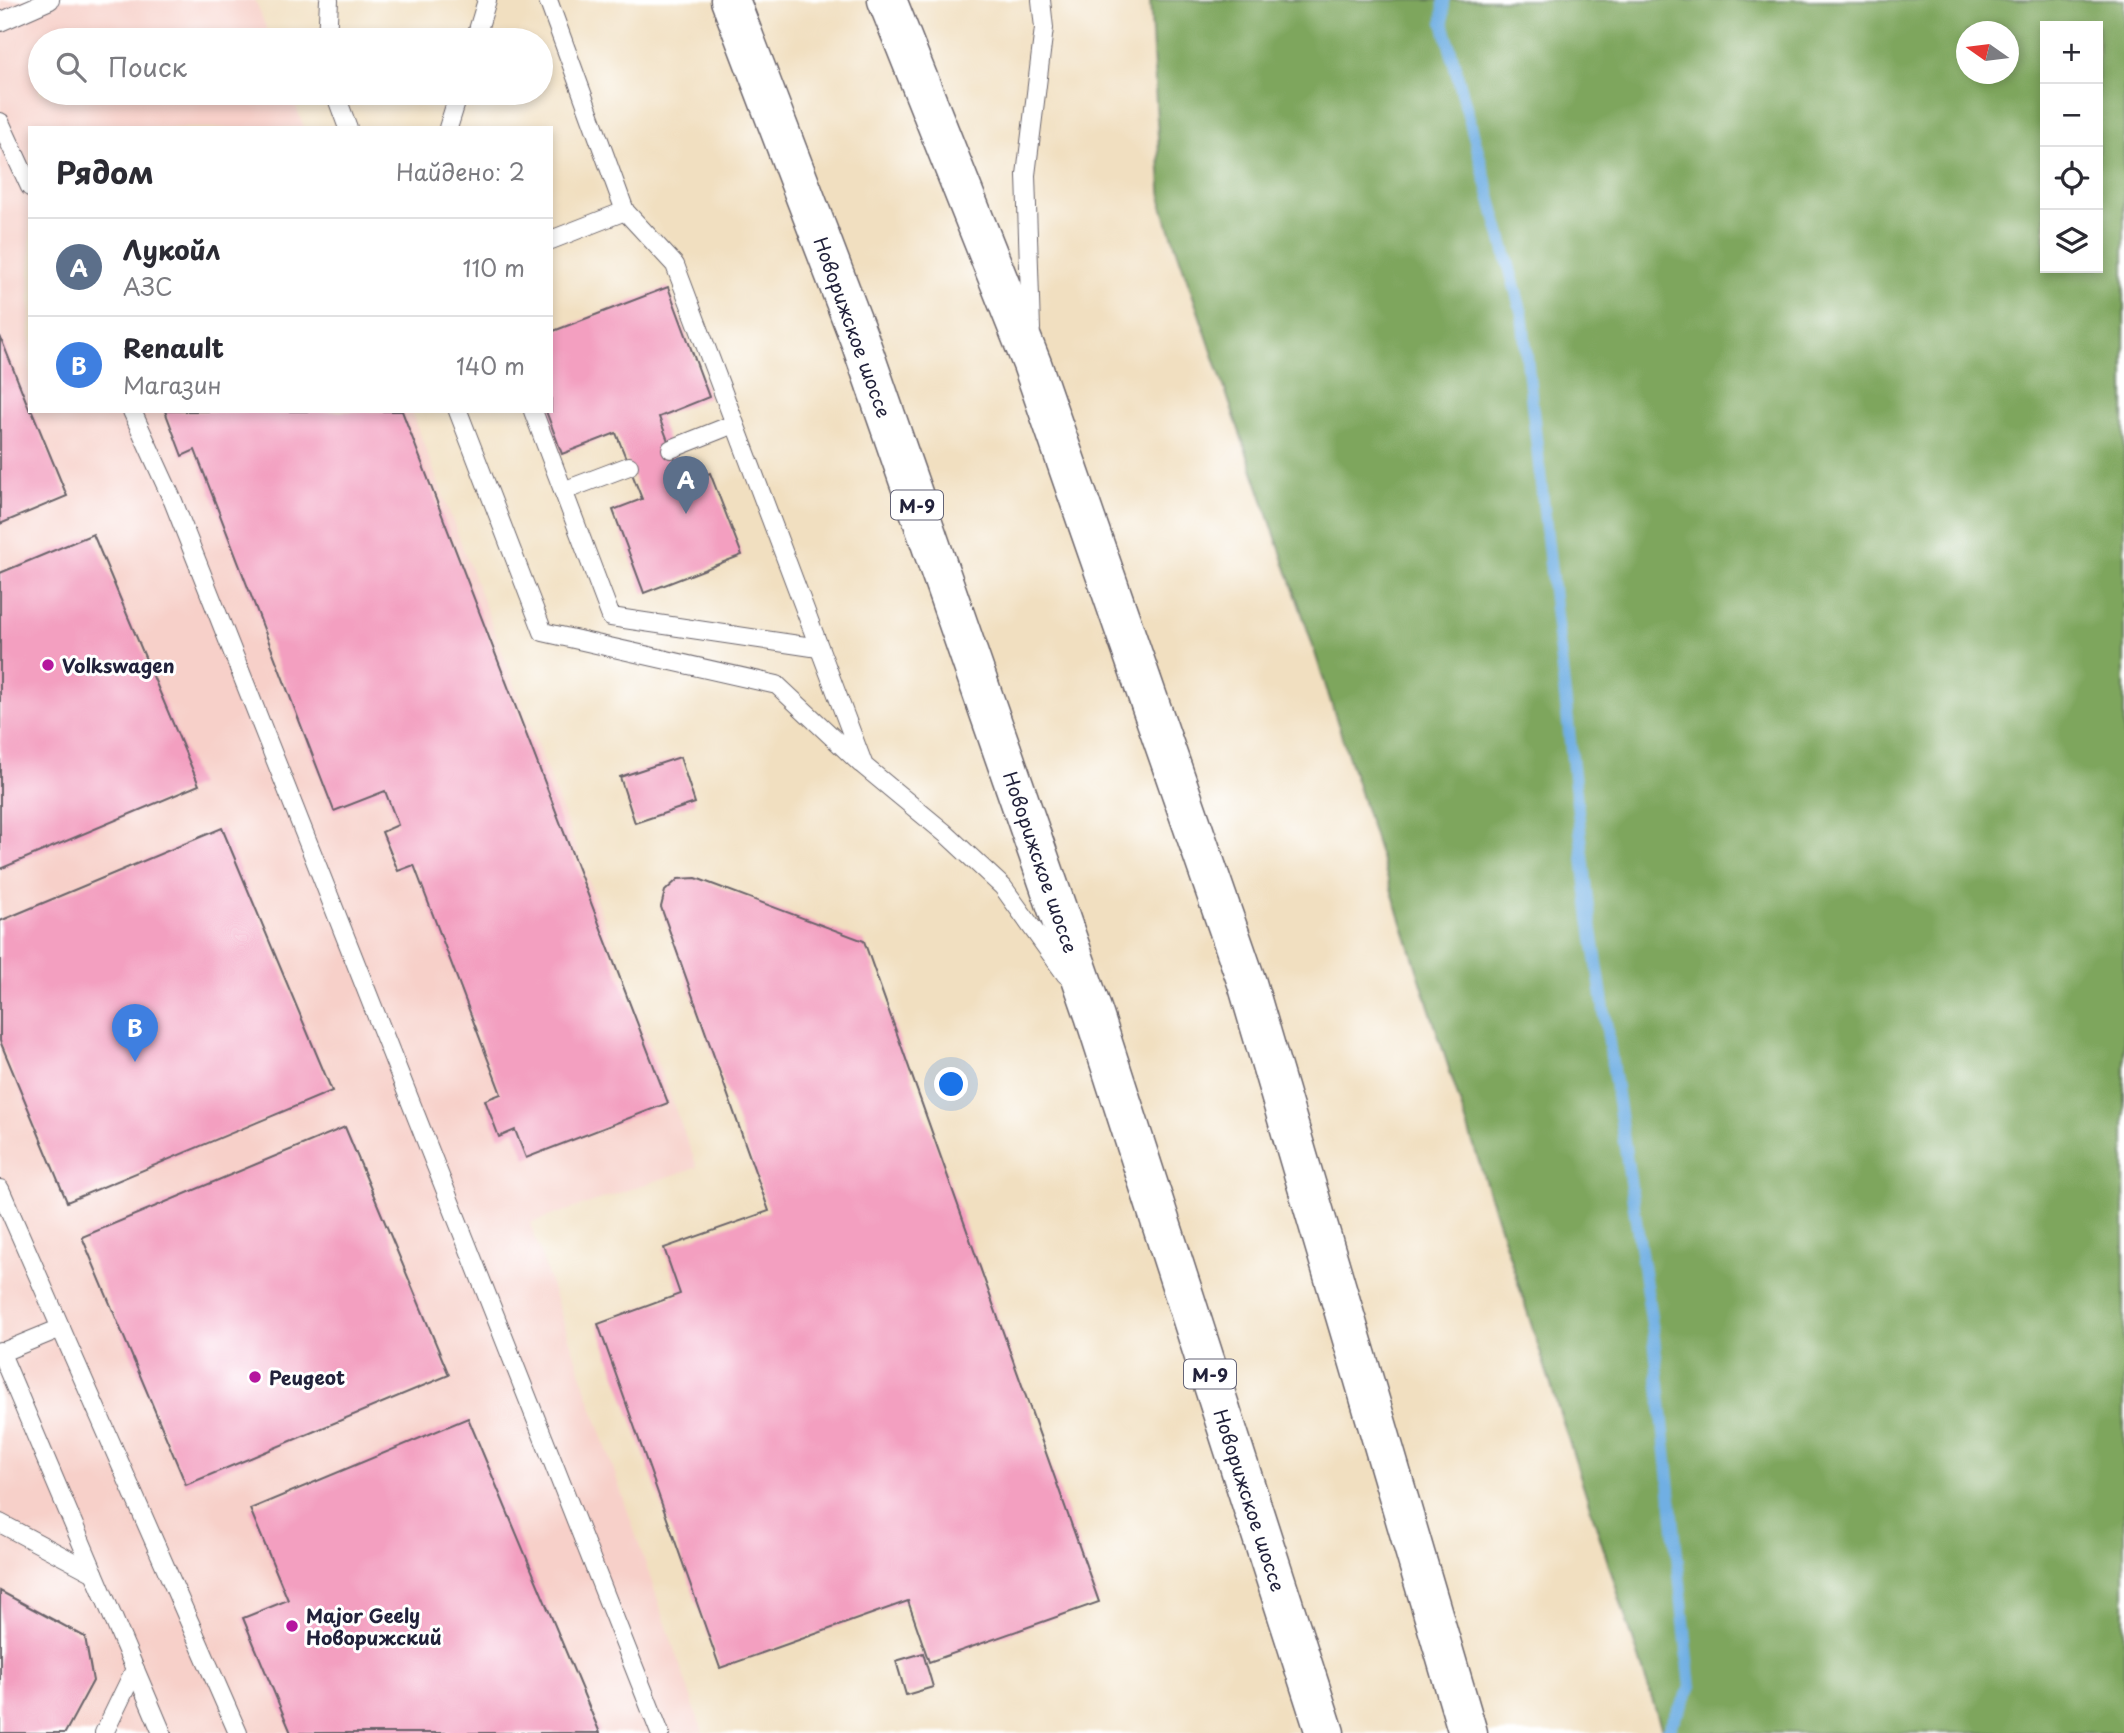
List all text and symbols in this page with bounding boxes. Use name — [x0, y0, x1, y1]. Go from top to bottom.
north arrow — [1956, 21, 2019, 84]
map controls — [2040, 21, 2103, 273]
button: + — [2040, 21, 2103, 84]
search box — [28, 28, 553, 105]
text: Поиск — [108, 47, 187, 86]
icon: search — [52, 48, 90, 86]
button: − — [2040, 84, 2103, 147]
button: locate — [2040, 147, 2103, 210]
text: Рядом — [56, 149, 154, 194]
text: Найдено: 2 — [396, 154, 525, 189]
button: layers — [2040, 210, 2103, 273]
text: Лукойл — [123, 230, 221, 269]
street label: Новорижское шоссе — [807, 233, 899, 421]
text: A — [70, 250, 88, 285]
text: 110 m — [463, 250, 525, 285]
text: АЗС — [123, 269, 173, 304]
text: Renault — [123, 328, 224, 367]
text: B — [71, 348, 87, 383]
text: 140 m — [456, 348, 525, 383]
text: Магазин — [123, 367, 222, 402]
pin: A — [663, 456, 709, 514]
road number: М-9 — [891, 490, 943, 520]
place label: Volkswagen — [62, 651, 174, 679]
marker: Volkswagen — [40, 657, 56, 673]
street label: Новорижское шоссе — [997, 767, 1085, 957]
pin: B — [112, 1004, 158, 1062]
your location — [934, 1067, 968, 1101]
road number: М-9 — [1184, 1359, 1236, 1388]
place label: Peugeot — [269, 1363, 345, 1391]
marker: Peugeot — [247, 1369, 263, 1385]
street label: Новорижское шоссе — [1207, 1405, 1293, 1595]
place label: Major Geely Новорижский — [306, 1601, 442, 1651]
marker: Major Geely Новорижский — [284, 1618, 300, 1634]

